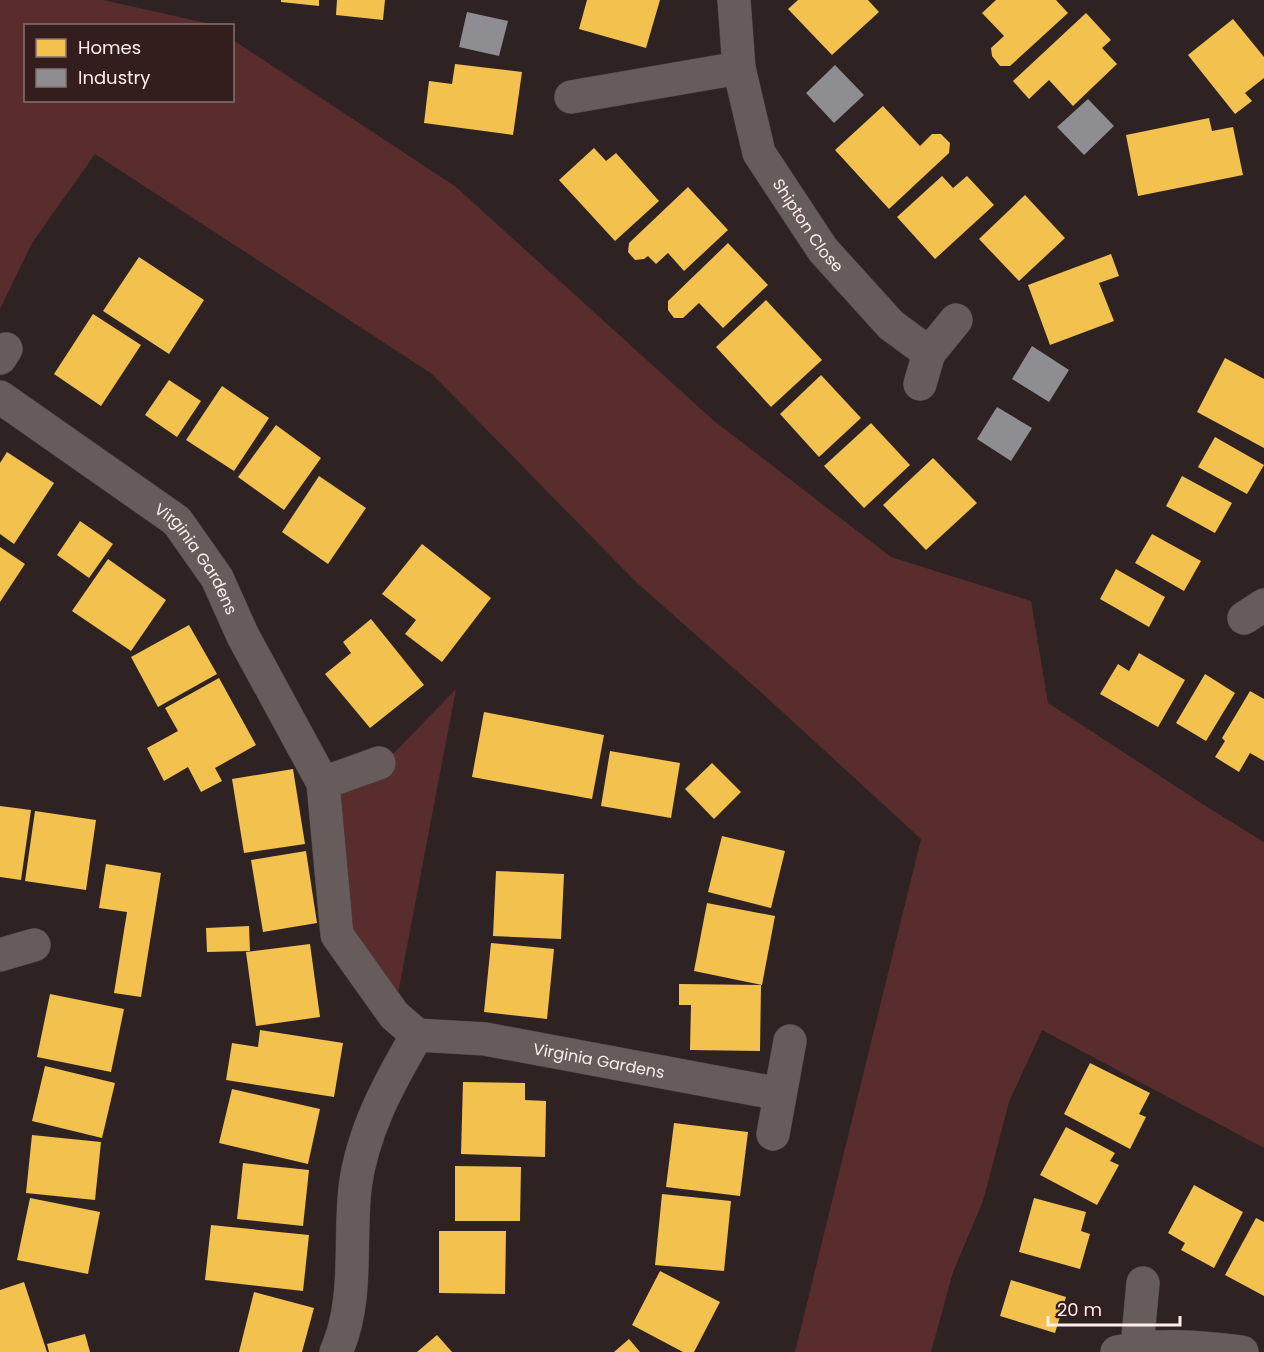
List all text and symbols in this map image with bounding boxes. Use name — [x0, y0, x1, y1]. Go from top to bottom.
legend — [24, 24, 234, 102]
text: Homes — [78, 35, 141, 60]
text: Industry — [78, 65, 150, 90]
street label: Shipton Close — [767, 174, 849, 278]
street label: Virginia Gardens — [150, 498, 243, 618]
street label: Virginia Gardens — [531, 1037, 667, 1084]
scale bar — [1048, 1289, 1180, 1327]
text: 20 m — [1057, 1297, 1102, 1322]

